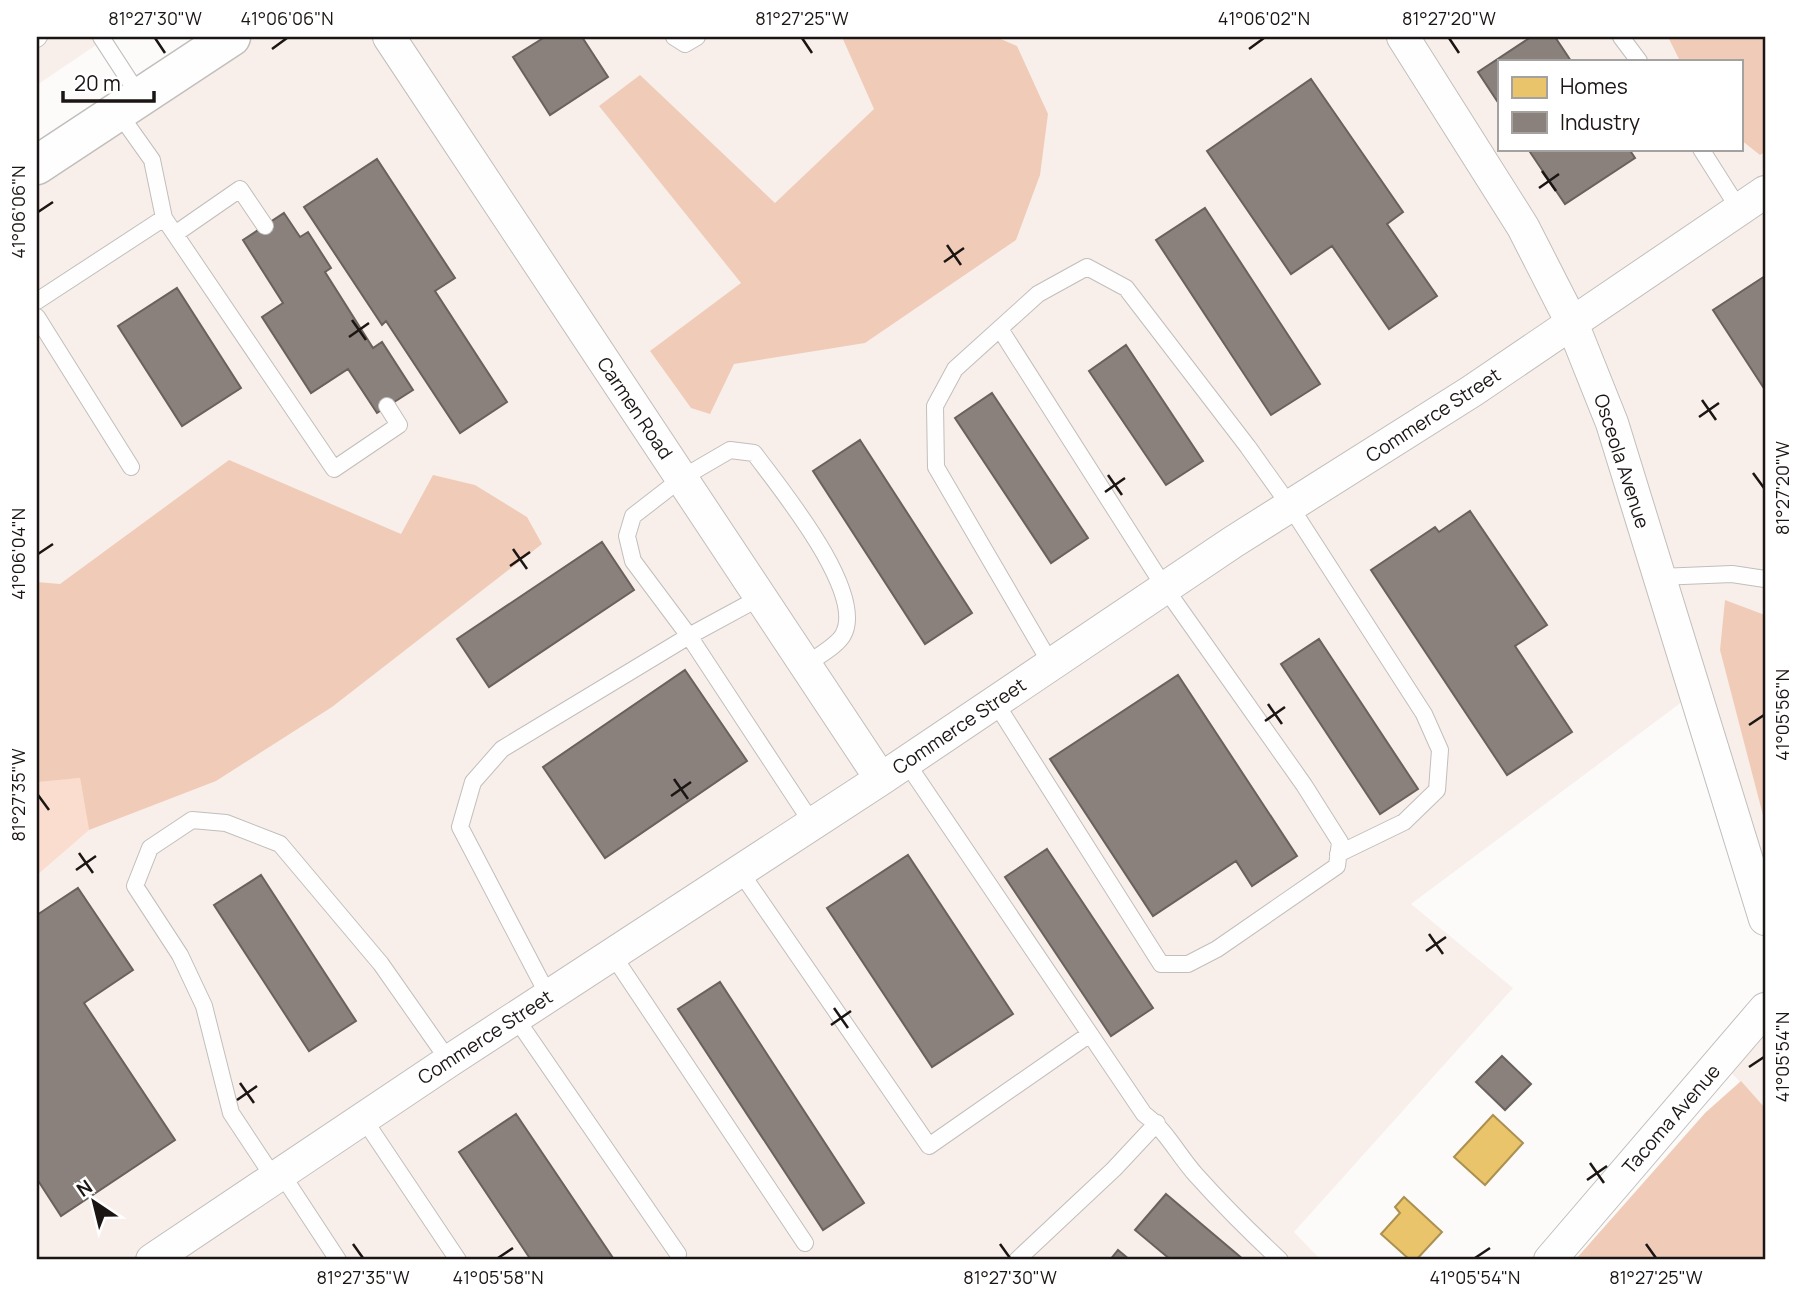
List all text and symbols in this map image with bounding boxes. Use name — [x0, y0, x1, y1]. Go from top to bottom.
text: 81°27'30"W — [108, 6, 202, 30]
text: 41°06'06"N — [240, 6, 334, 30]
text: 81°27'25"W — [755, 6, 849, 30]
text: 41°06'02"N — [1218, 6, 1310, 30]
text: 81°27'20"W — [1402, 6, 1496, 30]
scale bar — [63, 60, 154, 104]
legend — [1498, 60, 1742, 150]
text: 20 m — [74, 69, 121, 97]
text: Homes — [1560, 72, 1628, 100]
text: Industry — [1560, 108, 1640, 136]
text: 41°06'06"N — [6, 165, 30, 259]
street label: Carmen Road — [591, 352, 679, 464]
street label: Commerce Street — [1361, 362, 1505, 468]
street label: Osceola Avenue — [1588, 390, 1656, 532]
text: 81°27'20"W — [1770, 441, 1794, 535]
text: 41°06'04"N — [6, 508, 30, 600]
text: 41°05'56"N — [1770, 669, 1794, 761]
street label: Commerce Street — [887, 672, 1031, 780]
text: 81°27'35"W — [6, 748, 30, 841]
street label: Commerce Street — [413, 984, 557, 1090]
text: 41°05'54"N — [1770, 1012, 1794, 1102]
street label: Tacoma Avenue — [1616, 1059, 1726, 1179]
north arrow — [60, 1168, 130, 1238]
text: N — [71, 1174, 97, 1203]
text: 81°27'35"W — [317, 1265, 410, 1289]
text: 41°05'58"N — [452, 1265, 544, 1289]
text: 81°27'30"W — [963, 1265, 1057, 1289]
text: 41°05'54"N — [1430, 1265, 1520, 1289]
text: 81°27'25"W — [1609, 1265, 1703, 1289]

